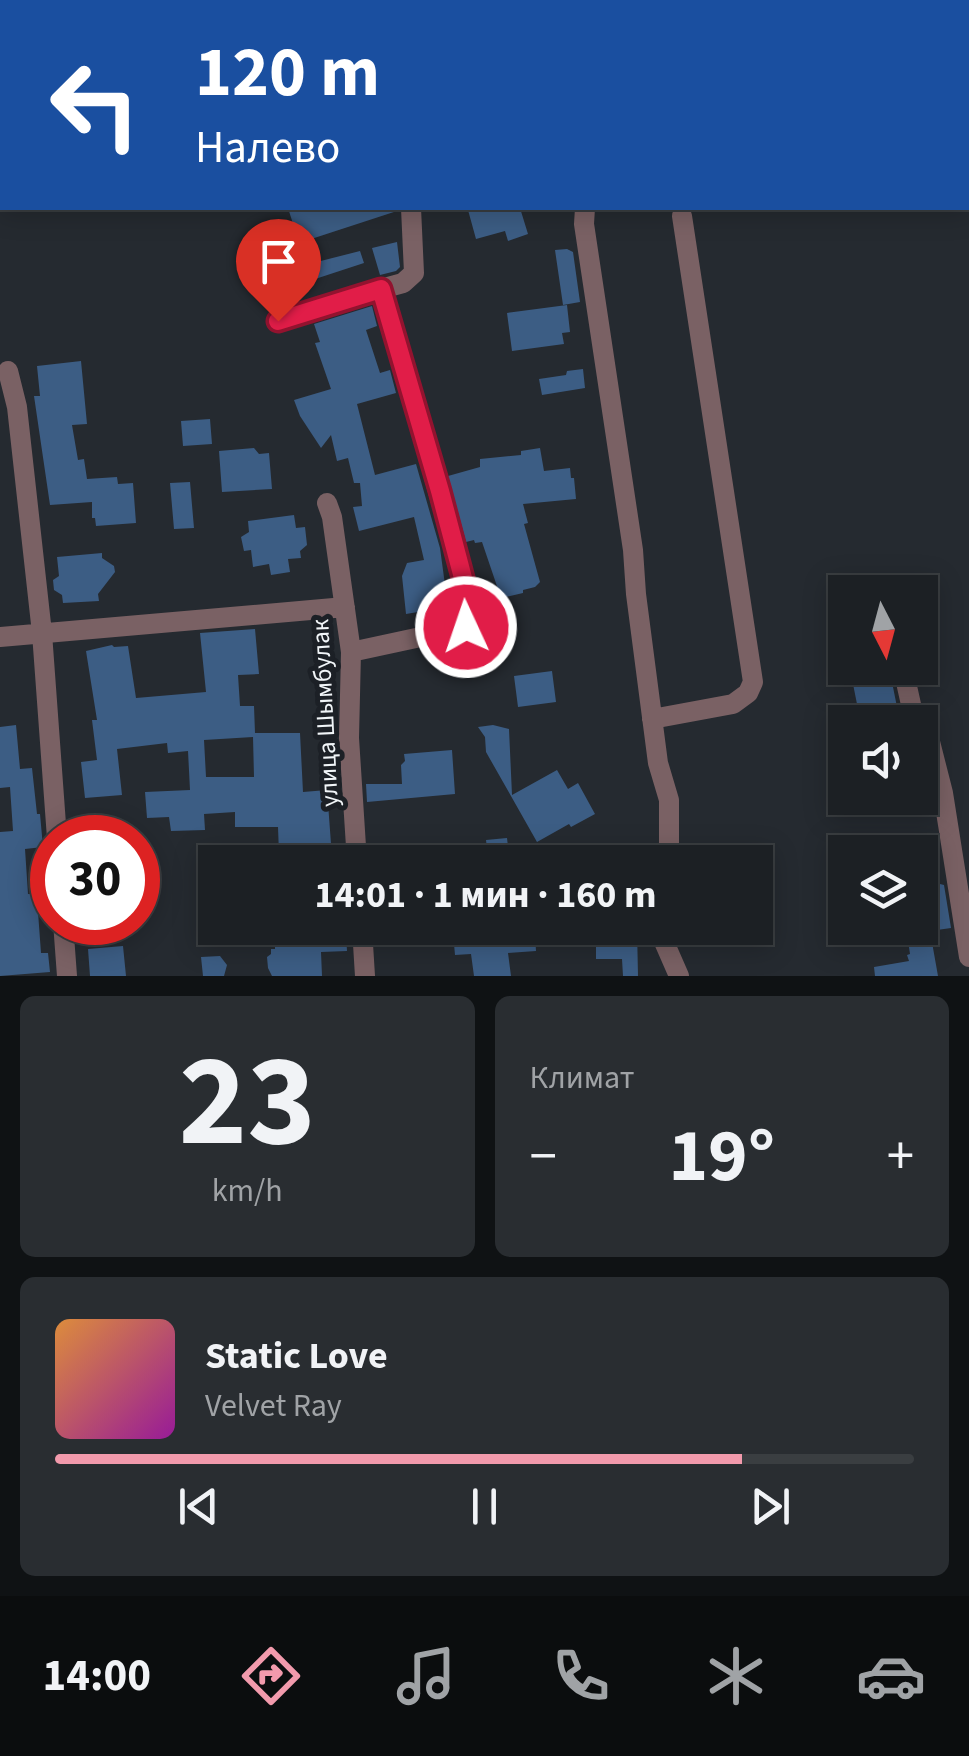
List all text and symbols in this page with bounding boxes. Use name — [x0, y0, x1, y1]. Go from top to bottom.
text: 120 m — [195, 23, 380, 123]
icon: left — [30, 40, 160, 170]
text: Налево — [195, 116, 341, 180]
pin — [236, 219, 321, 322]
icon: arrive — [251, 234, 306, 289]
position arrow — [414, 575, 518, 679]
north arrow — [828, 575, 938, 685]
map controls — [828, 575, 938, 945]
street label: улица Шымбулак — [302, 617, 348, 808]
button: sound — [828, 705, 938, 815]
speed limit sign: 30 — [30, 815, 160, 945]
button: layers — [828, 835, 938, 945]
text: 14:01 · 1 мин · 160 m — [314, 868, 657, 922]
text: 23 — [179, 1010, 316, 1195]
text: Климат — [530, 1055, 634, 1101]
text: 19° — [668, 1103, 775, 1210]
text: − — [530, 1118, 557, 1196]
text: + — [887, 1118, 914, 1196]
text: km/h — [212, 1168, 283, 1214]
text: Static Love — [205, 1329, 388, 1383]
text: Velvet Ray — [205, 1383, 342, 1429]
icon: previous — [171, 1479, 226, 1534]
icon: pause — [457, 1479, 512, 1534]
icon: next — [743, 1479, 798, 1534]
icon: directions — [236, 1641, 306, 1711]
icon: music — [391, 1641, 461, 1711]
icon: phone — [546, 1641, 616, 1711]
icon: climate — [701, 1641, 771, 1711]
icon: car — [856, 1641, 926, 1711]
text: 14:00 — [43, 1644, 151, 1708]

